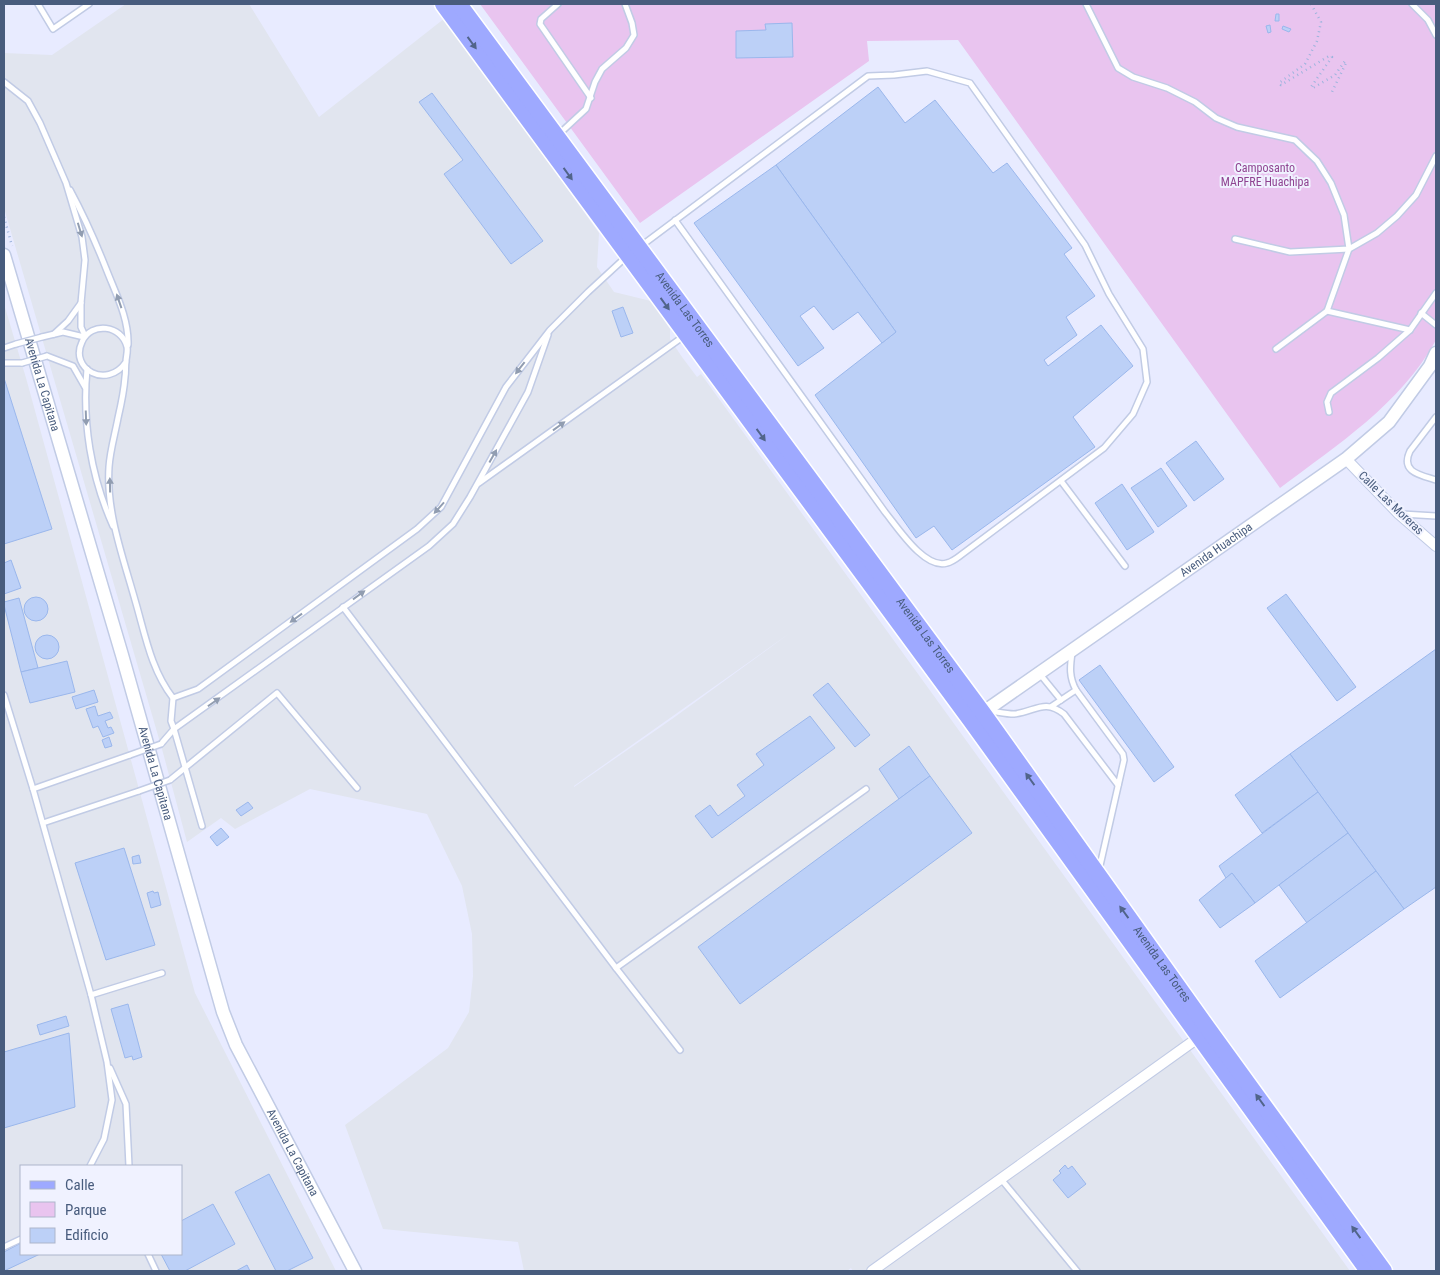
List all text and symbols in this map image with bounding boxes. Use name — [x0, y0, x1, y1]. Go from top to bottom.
one-way arrow — [467, 36, 477, 50]
park label: Camposanto MAPFRE Huachipa — [1221, 161, 1309, 189]
one-way arrow — [563, 167, 574, 180]
one-way arrow — [76, 223, 84, 238]
street label: Avenida Las Torres — [653, 269, 717, 350]
one-way arrow — [115, 293, 123, 308]
one-way arrow — [660, 297, 670, 311]
street label: Avenida La Capitana — [22, 336, 63, 433]
one-way arrow — [515, 361, 526, 374]
one-way arrow — [82, 410, 90, 426]
one-way arrow — [552, 421, 566, 431]
one-way arrow — [756, 428, 766, 442]
one-way arrow — [489, 448, 497, 463]
street label: Calle Las Moreras — [1356, 468, 1426, 538]
one-way arrow — [105, 477, 113, 493]
one-way arrow — [433, 502, 444, 515]
street label: Avenida Huachipa — [1177, 519, 1255, 580]
one-way arrow — [352, 590, 366, 600]
street label: Avenida Las Torres — [893, 595, 958, 676]
one-way arrow — [290, 613, 303, 623]
one-way arrow — [207, 697, 220, 707]
street label: Avenida La Capitana — [136, 725, 175, 822]
one-way arrow — [1025, 773, 1035, 786]
one-way arrow — [1119, 905, 1129, 919]
street label: Avenida Las Torres — [1130, 923, 1194, 1005]
one-way arrow — [1255, 1093, 1265, 1107]
street label: Avenida La Capitana — [264, 1106, 321, 1199]
legend — [20, 1165, 182, 1255]
text: Calle — [65, 1176, 95, 1194]
text: Parque — [65, 1201, 107, 1219]
one-way arrow — [1351, 1225, 1361, 1239]
text: Edificio — [65, 1226, 108, 1244]

